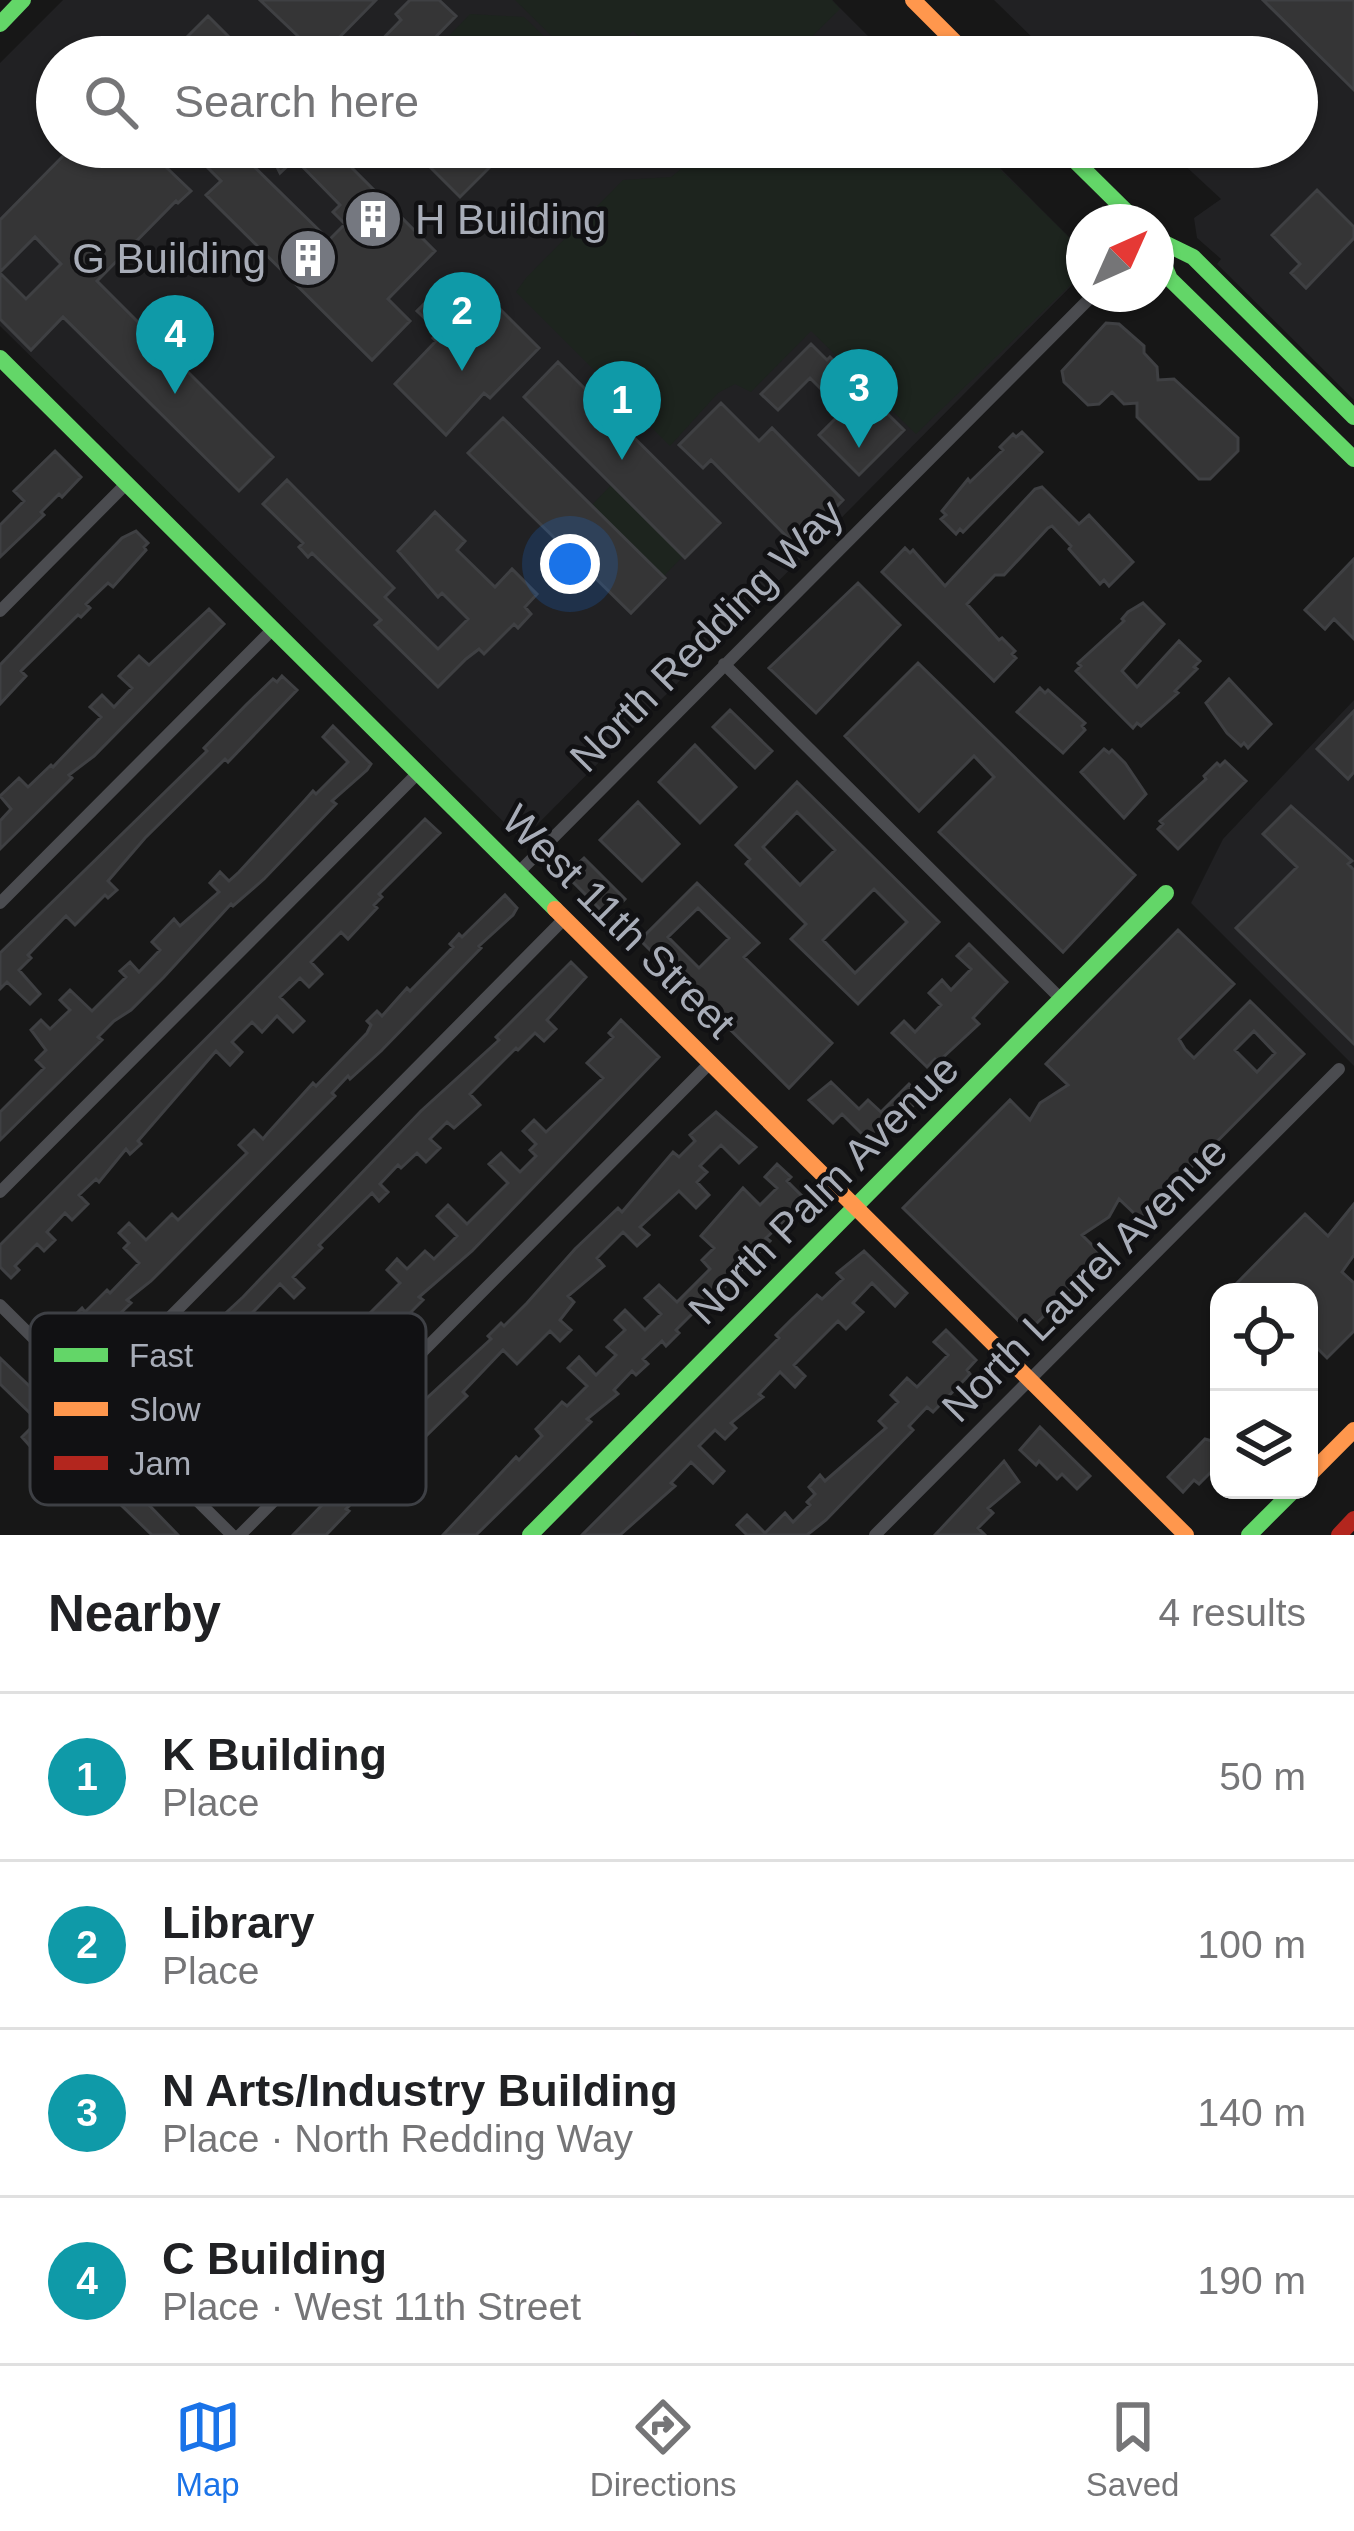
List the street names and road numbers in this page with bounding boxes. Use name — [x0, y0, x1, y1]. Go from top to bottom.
street label: North Redding Way — [561, 490, 852, 781]
street label: West 11th Street — [493, 796, 745, 1047]
street label: North Palm Avenue — [679, 1045, 968, 1334]
street label: North Laurel Avenue — [933, 1128, 1236, 1431]

